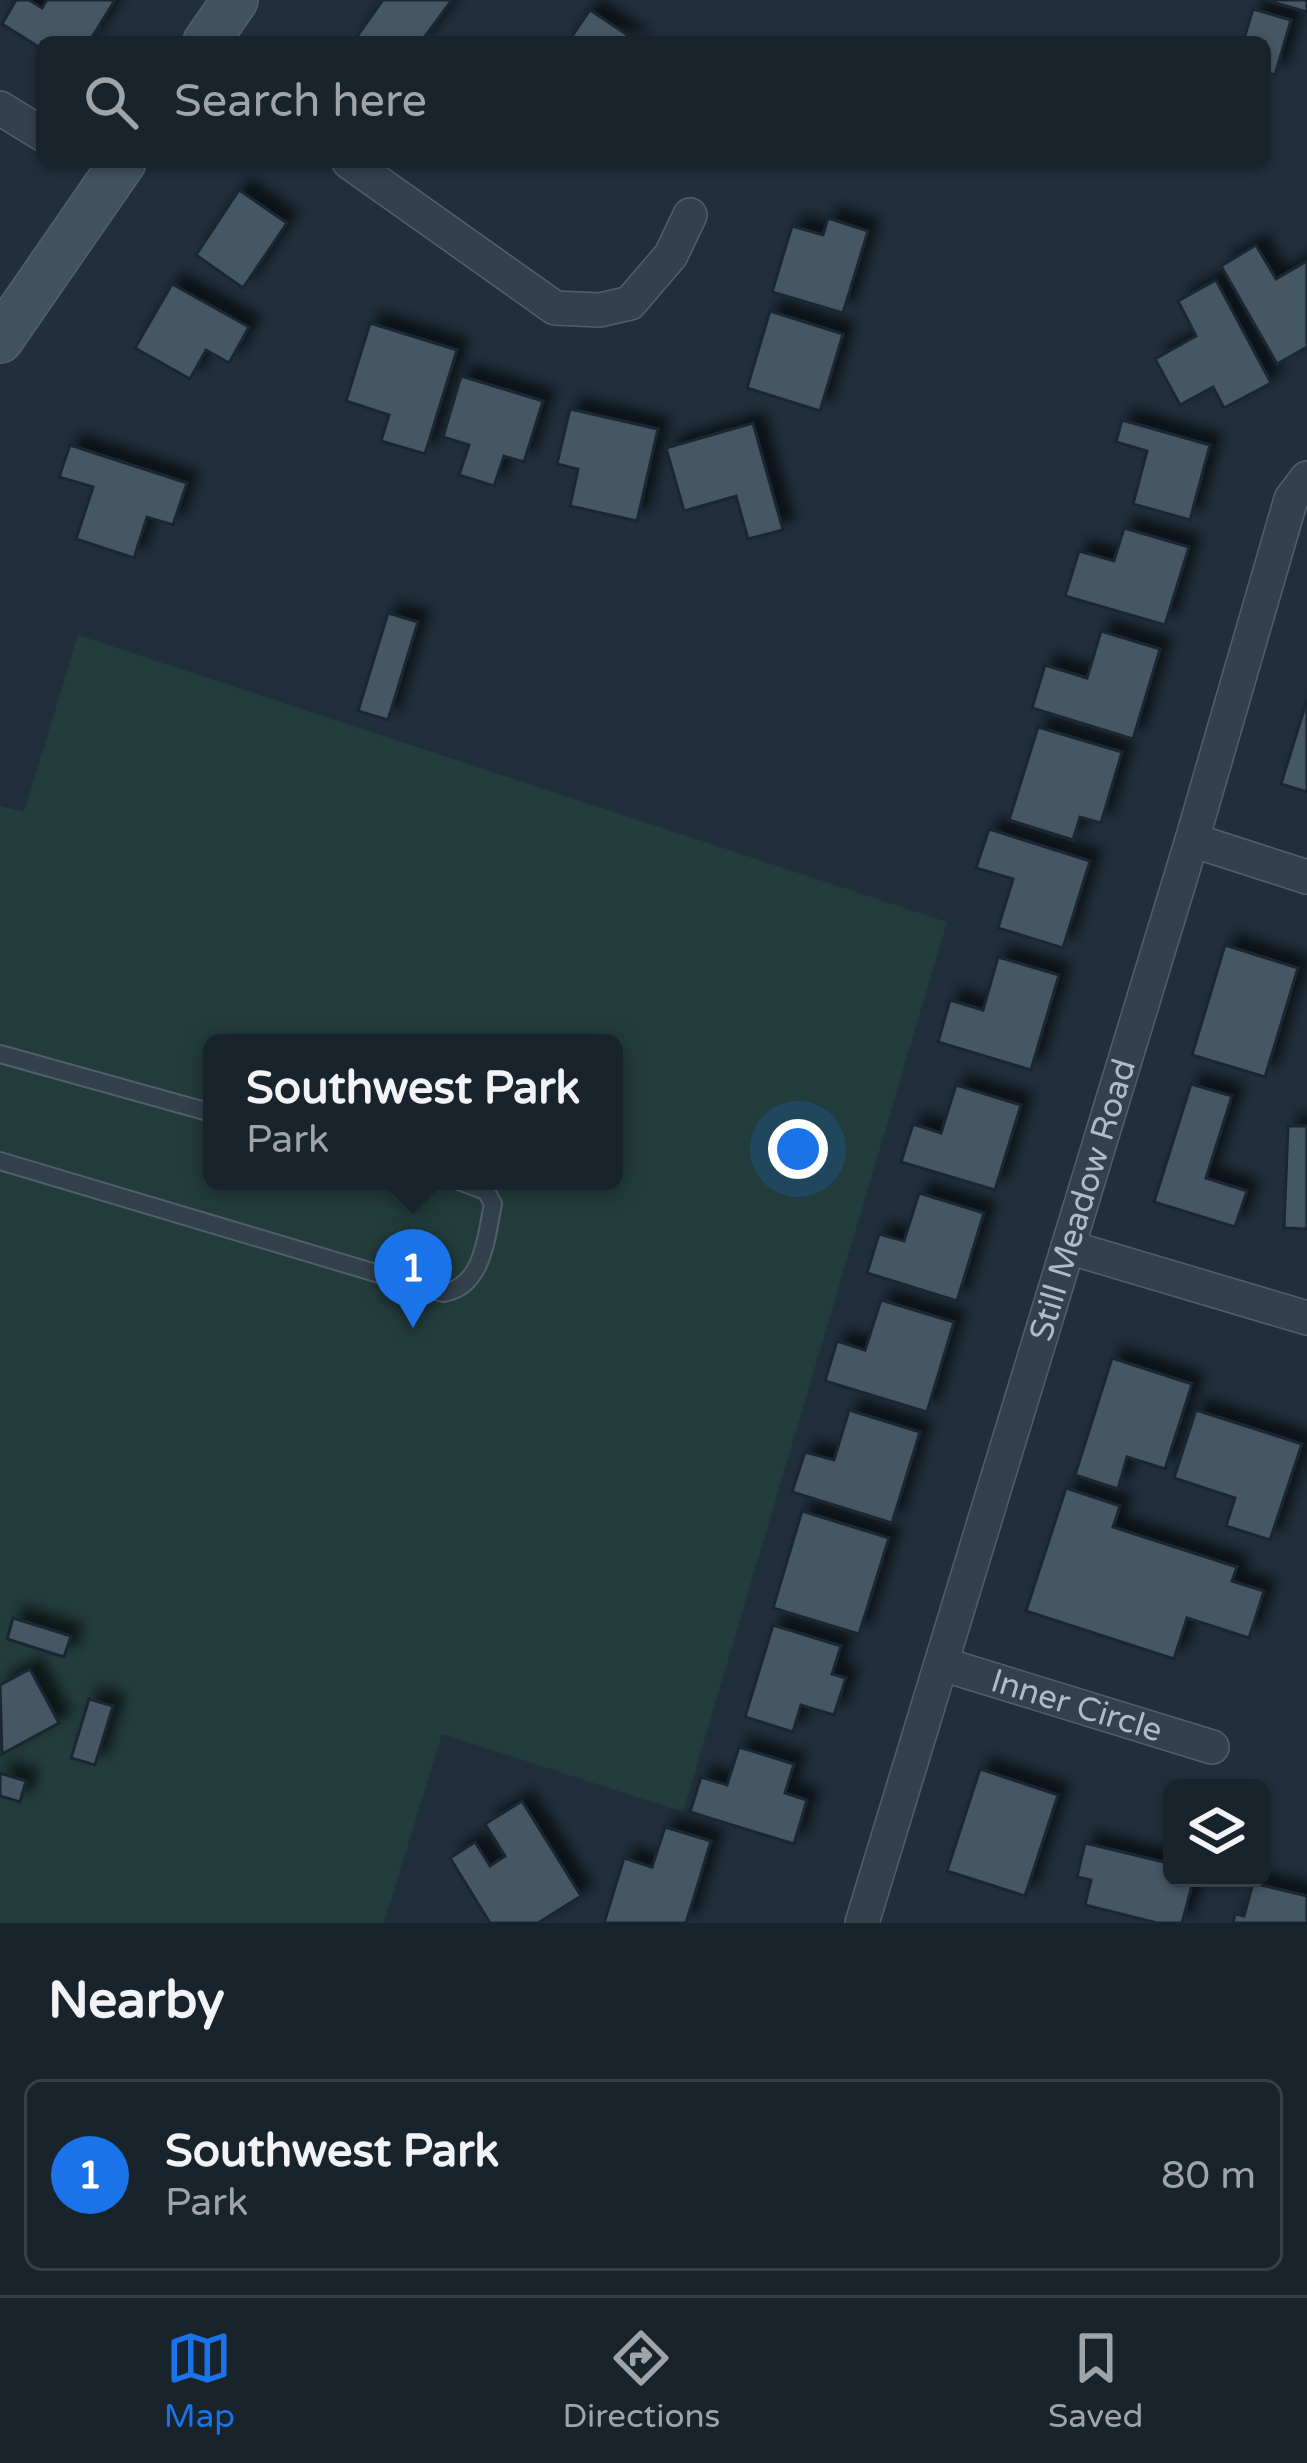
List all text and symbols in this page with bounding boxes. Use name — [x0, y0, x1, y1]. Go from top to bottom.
search box — [36, 36, 1271, 168]
icon: search — [78, 69, 144, 135]
text: Search here — [174, 75, 427, 129]
popup — [203, 1034, 623, 1190]
street label: Still Meadow Road — [1021, 1054, 1144, 1345]
text: Southwest Park — [246, 1062, 580, 1116]
text: Park — [246, 1116, 329, 1163]
your location — [768, 1119, 828, 1179]
pin: 1 — [374, 1229, 452, 1328]
street label: Inner Circle — [986, 1661, 1167, 1750]
map controls — [1163, 1779, 1271, 1887]
button: layers — [1163, 1779, 1271, 1887]
text: Nearby — [48, 1970, 225, 2032]
text: Southwest Park — [165, 2125, 499, 2179]
text: 1 — [78, 2152, 102, 2199]
text: 80 m — [1161, 2152, 1256, 2199]
text: Park — [165, 2179, 248, 2226]
tab: Map — [164, 2325, 235, 2436]
tab: Directions — [563, 2325, 720, 2436]
tab: Saved — [1048, 2325, 1143, 2436]

